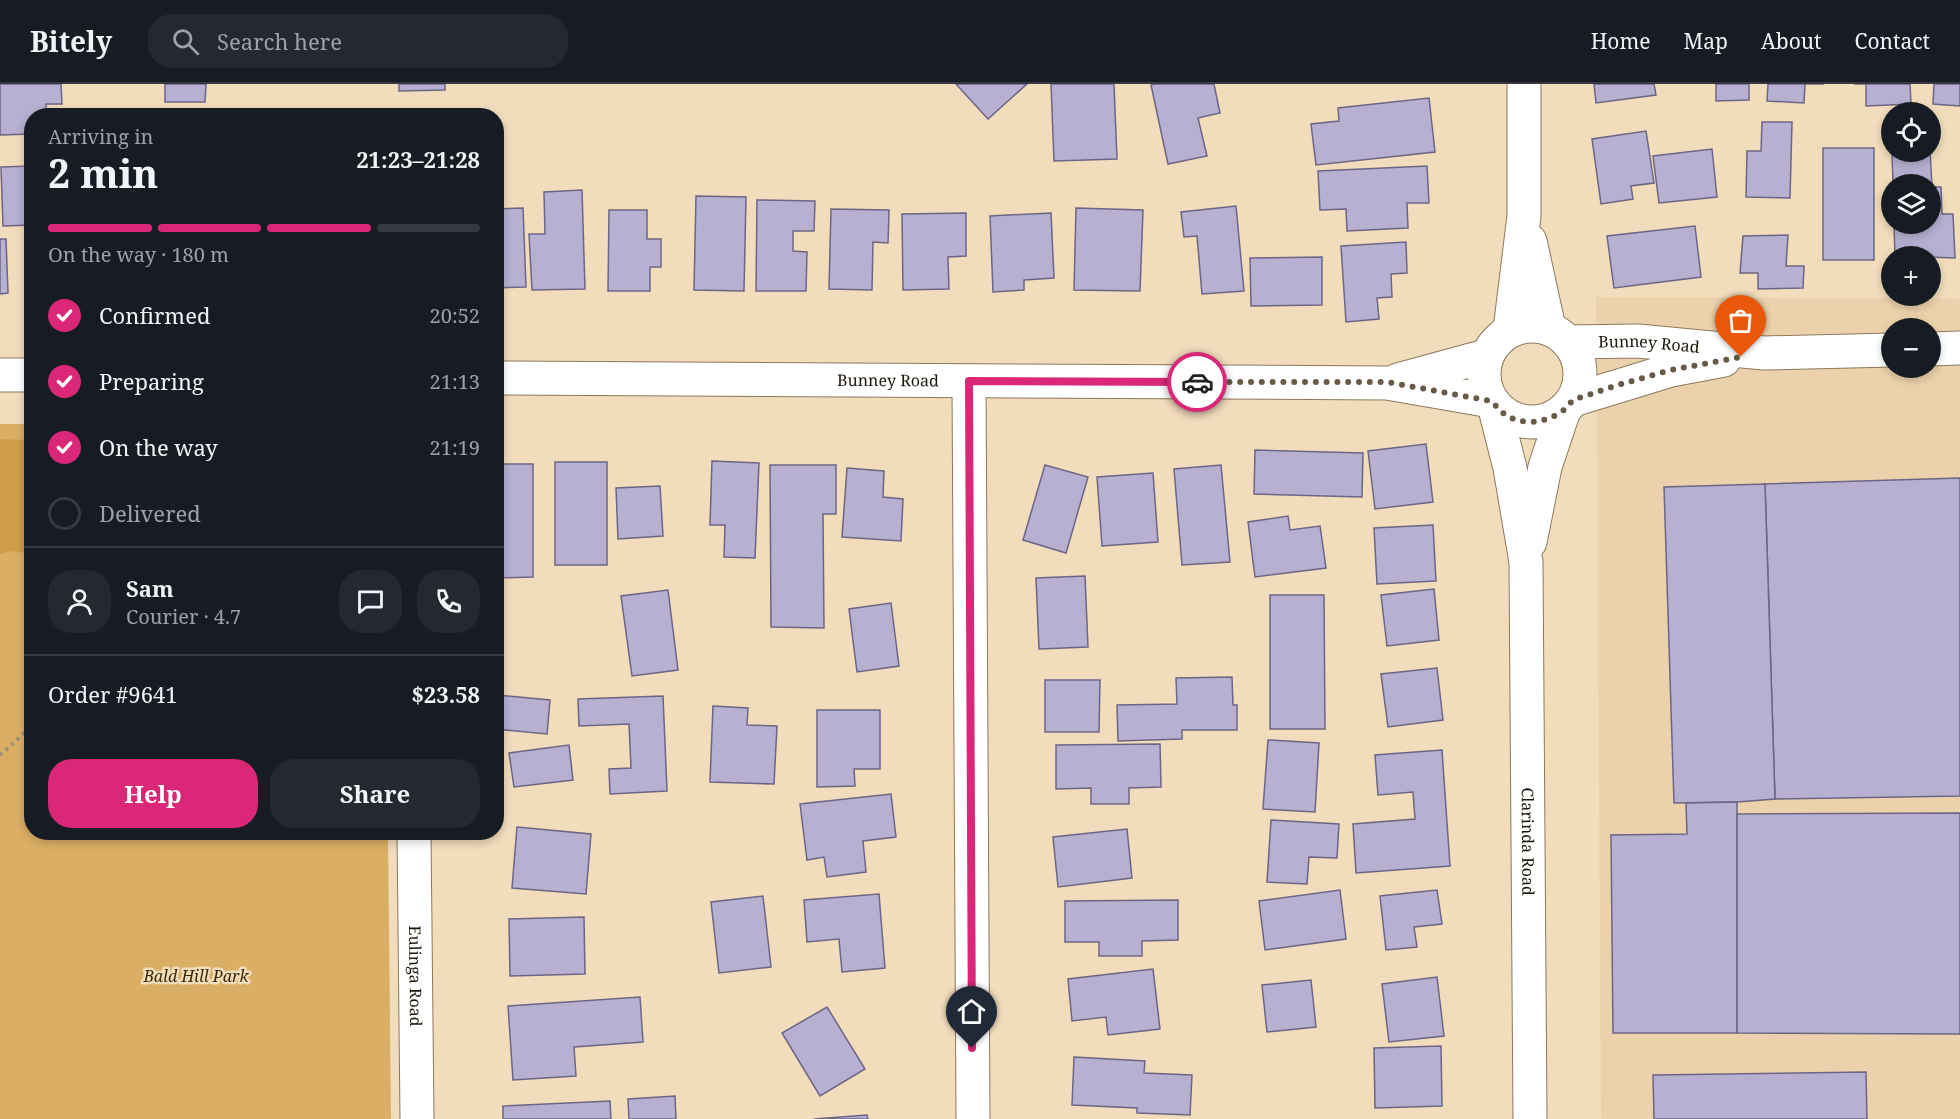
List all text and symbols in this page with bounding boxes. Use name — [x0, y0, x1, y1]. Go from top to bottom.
search box — [148, 14, 568, 68]
text: Bitely — [30, 22, 112, 60]
icon: search — [169, 25, 202, 58]
text: Search here — [217, 26, 342, 56]
text: Home — [1591, 27, 1651, 55]
text: Map — [1684, 27, 1728, 55]
text: About — [1761, 27, 1822, 55]
text: Contact — [1855, 27, 1930, 55]
map controls — [1881, 102, 1941, 378]
button: locate — [1881, 102, 1941, 162]
text: Arriving in — [48, 123, 153, 150]
text: 21:23–21:28 — [356, 144, 480, 174]
text: 2 min — [48, 146, 158, 199]
button: layers — [1881, 174, 1941, 234]
text: On the way · 180 m — [48, 241, 229, 268]
button: + — [1881, 246, 1941, 306]
pin — [1715, 295, 1766, 357]
icon: check — [48, 299, 81, 332]
text: Confirmed — [99, 300, 210, 330]
text: 20:52 — [430, 302, 480, 329]
icon: bag — [1724, 304, 1757, 337]
button: − — [1881, 318, 1941, 378]
street label: Bunney Road — [1598, 330, 1701, 358]
courier — [1167, 352, 1227, 412]
icon: check — [48, 365, 81, 398]
text: Preparing — [99, 366, 204, 396]
icon: car — [1181, 366, 1214, 399]
text: 21:13 — [430, 368, 480, 395]
street label: Bunney Road — [837, 369, 939, 391]
icon: check — [48, 431, 81, 464]
text: On the way — [99, 432, 218, 462]
text: 21:19 — [430, 434, 480, 461]
text: Delivered — [99, 498, 201, 528]
button: person — [48, 570, 111, 633]
button: chat — [339, 570, 402, 633]
button: phone — [417, 570, 480, 633]
text: Sam — [126, 573, 174, 603]
text: Courier · 4.7 — [126, 603, 241, 630]
text: Order #9641 — [48, 679, 178, 709]
text: $23.58 — [411, 679, 480, 709]
button: Help — [48, 759, 258, 828]
button: Share — [270, 759, 480, 828]
street label: Clarinda Road — [1517, 787, 1539, 896]
street label: Eulinga Road — [404, 925, 427, 1027]
park label: Bald Hill Park — [142, 965, 250, 987]
pin — [946, 986, 997, 1048]
icon: home — [955, 995, 988, 1028]

